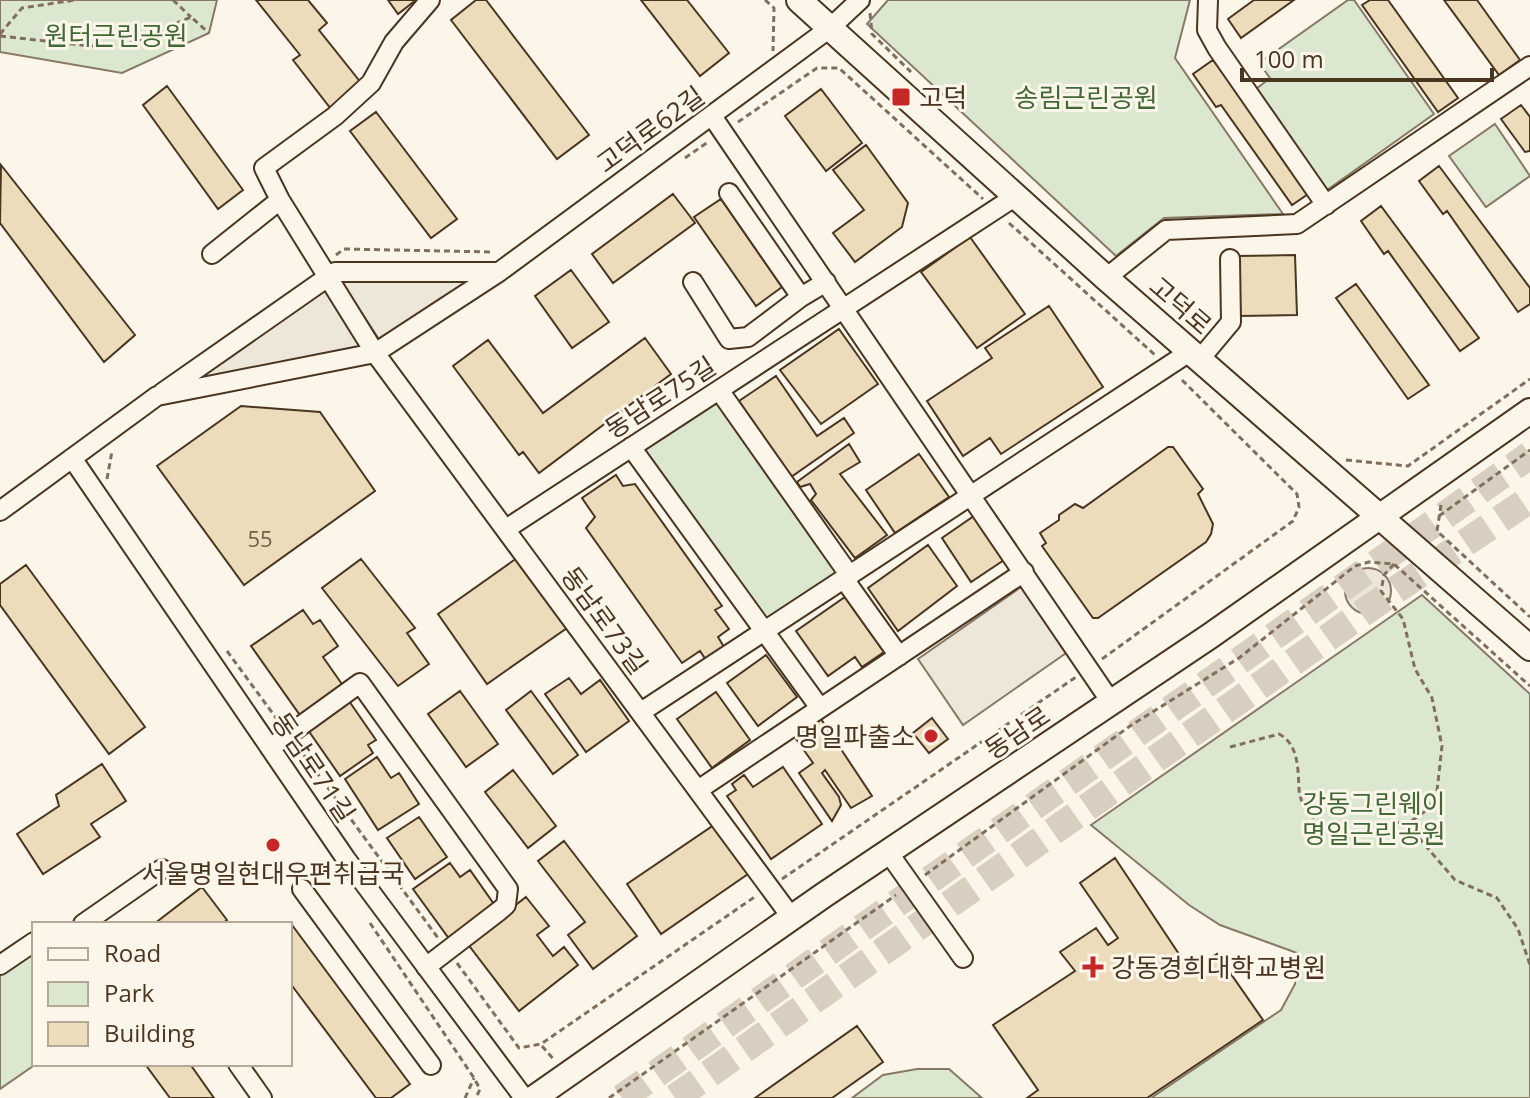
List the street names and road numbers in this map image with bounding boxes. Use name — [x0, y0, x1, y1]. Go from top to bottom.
street label: 고덕로62길 — [589, 78, 711, 180]
street label: 고덕로 — [1142, 268, 1220, 342]
street label: 동남로75길 — [598, 348, 722, 446]
street label: 동남로73길 — [554, 559, 656, 681]
street label: 동남로 — [977, 697, 1057, 767]
street label: 동남로71길 — [264, 705, 364, 829]

